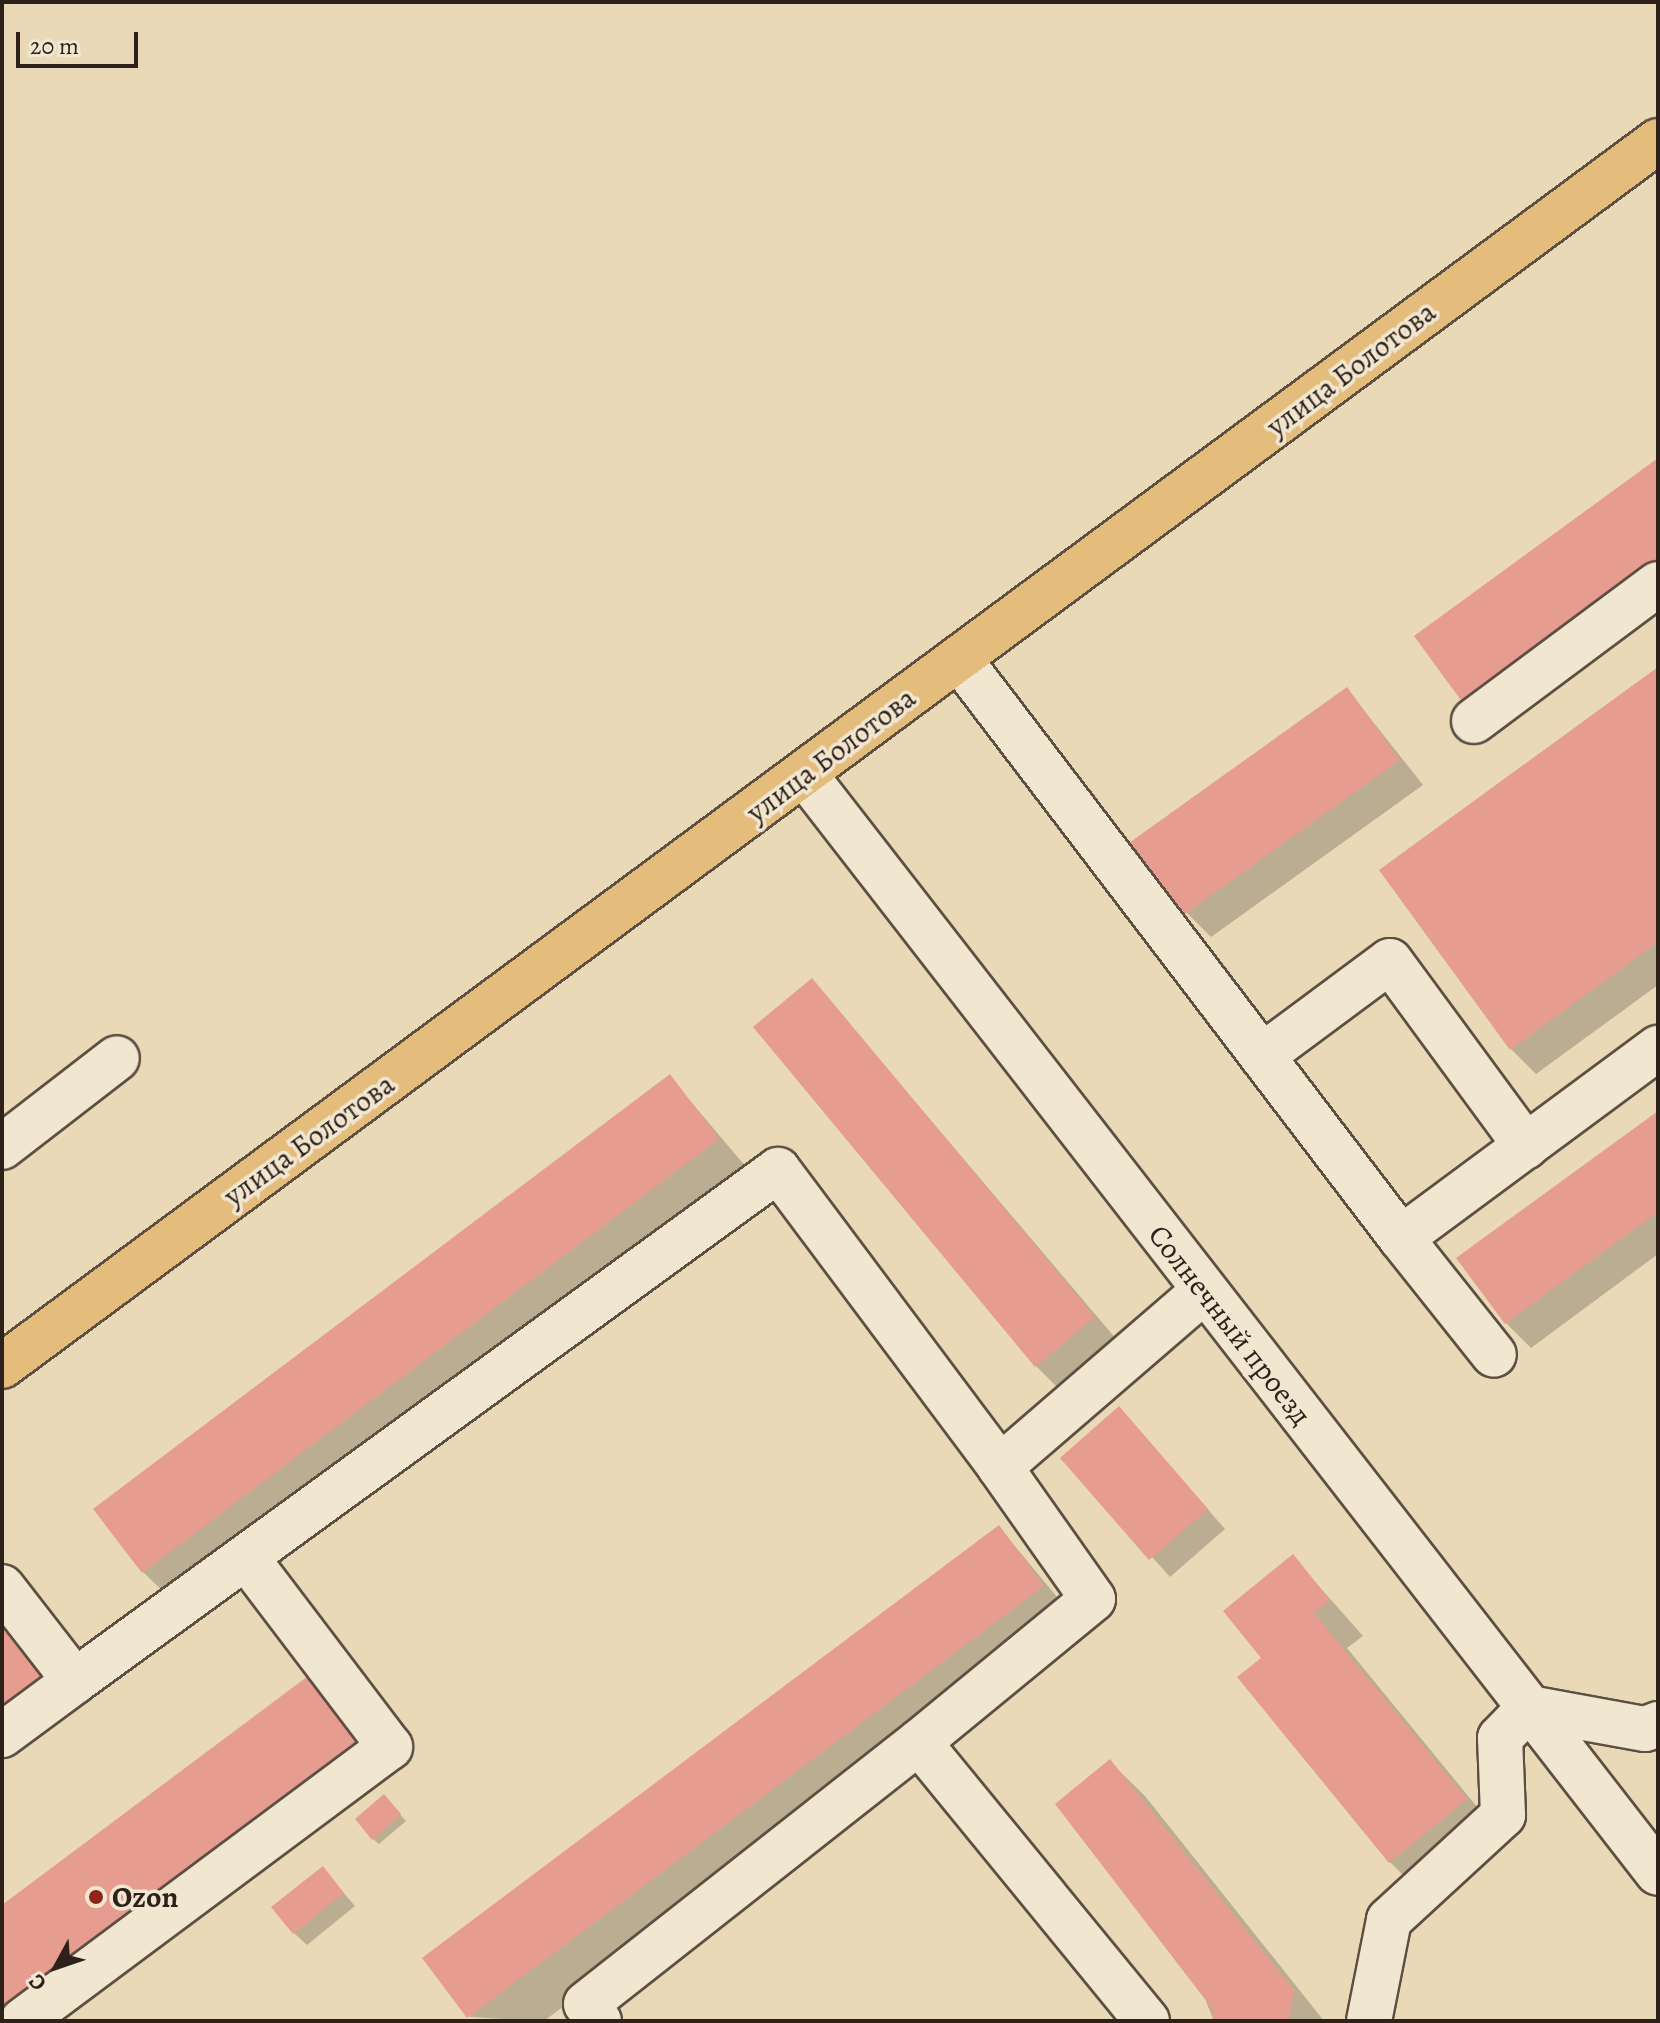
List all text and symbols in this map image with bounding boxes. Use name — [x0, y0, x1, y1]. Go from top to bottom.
scale bar — [20, 16, 142, 66]
text: 20 m — [30, 30, 79, 62]
street label: улица Болотова — [1259, 294, 1443, 444]
street label: улица Болотова — [739, 680, 923, 830]
street label: улица Болотова — [217, 1066, 401, 1214]
street label: Солнечный проезд — [1141, 1218, 1319, 1432]
place label: Ozon — [112, 1879, 178, 1915]
marker: Ozon — [87, 1888, 105, 1906]
north arrow — [16, 1927, 96, 2007]
text: С — [22, 1968, 53, 1997]

